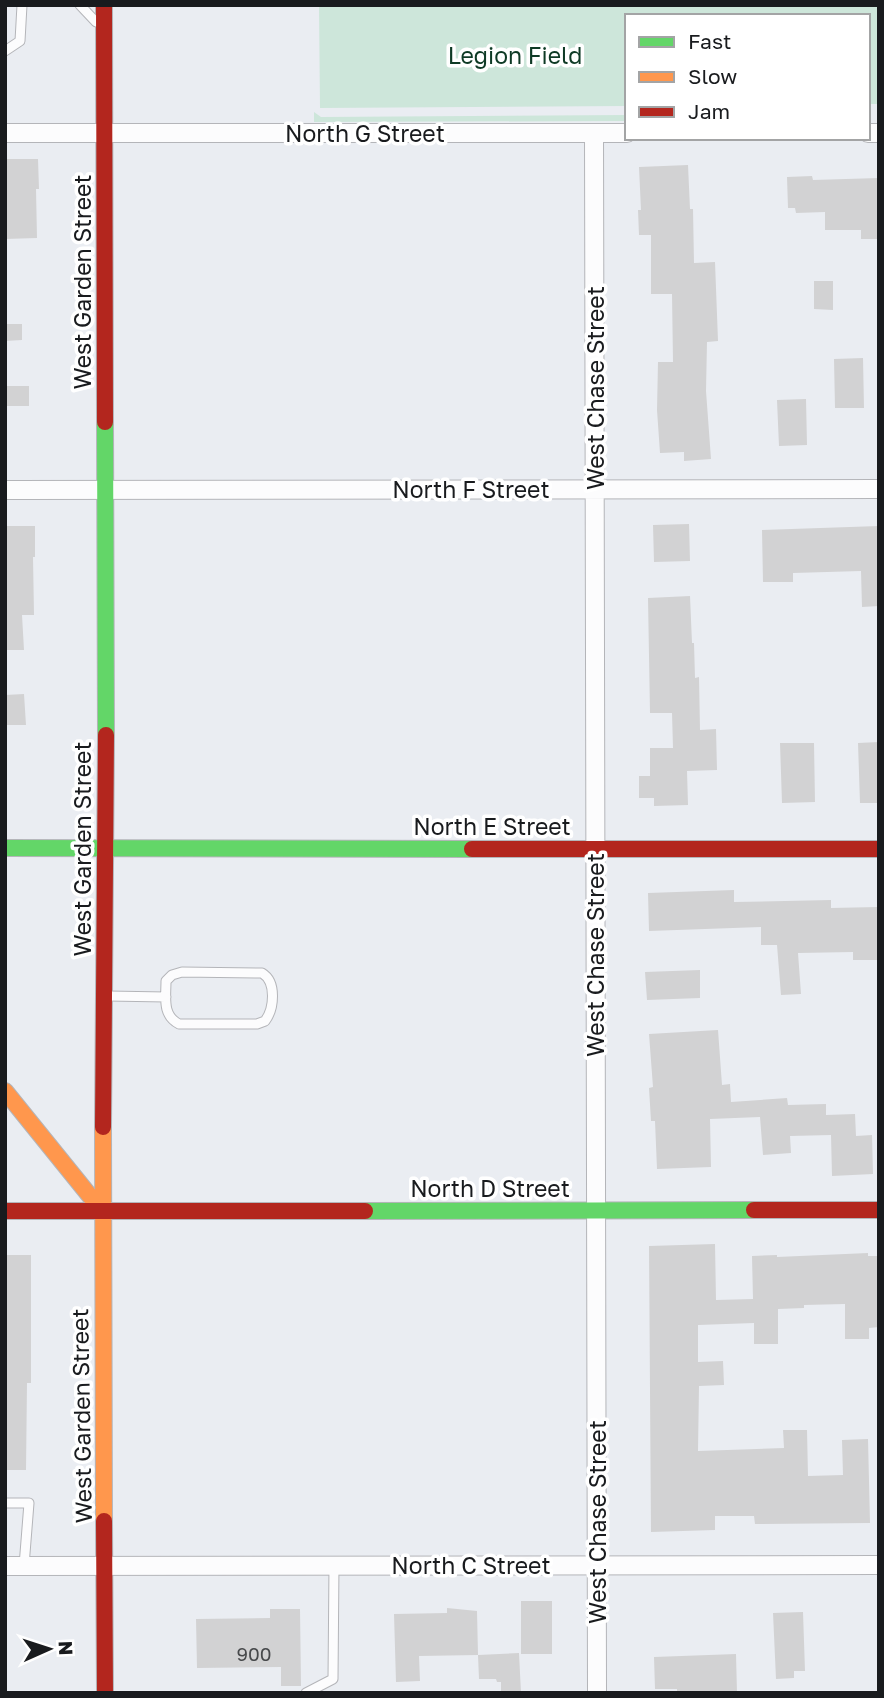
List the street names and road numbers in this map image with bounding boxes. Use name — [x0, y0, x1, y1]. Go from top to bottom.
street label: North G Street — [285, 119, 445, 147]
street label: West Garden Street — [68, 174, 96, 390]
street label: West Chase Street — [581, 286, 609, 490]
street label: North F Street — [392, 475, 550, 503]
street label: West Garden Street — [68, 741, 96, 957]
street label: North E Street — [413, 812, 571, 840]
street label: West Chase Street — [581, 853, 609, 1057]
street label: North D Street — [410, 1174, 570, 1202]
street label: West Garden Street — [65, 1308, 97, 1524]
street label: West Chase Street — [583, 1420, 611, 1624]
street label: North C Street — [391, 1551, 551, 1579]

